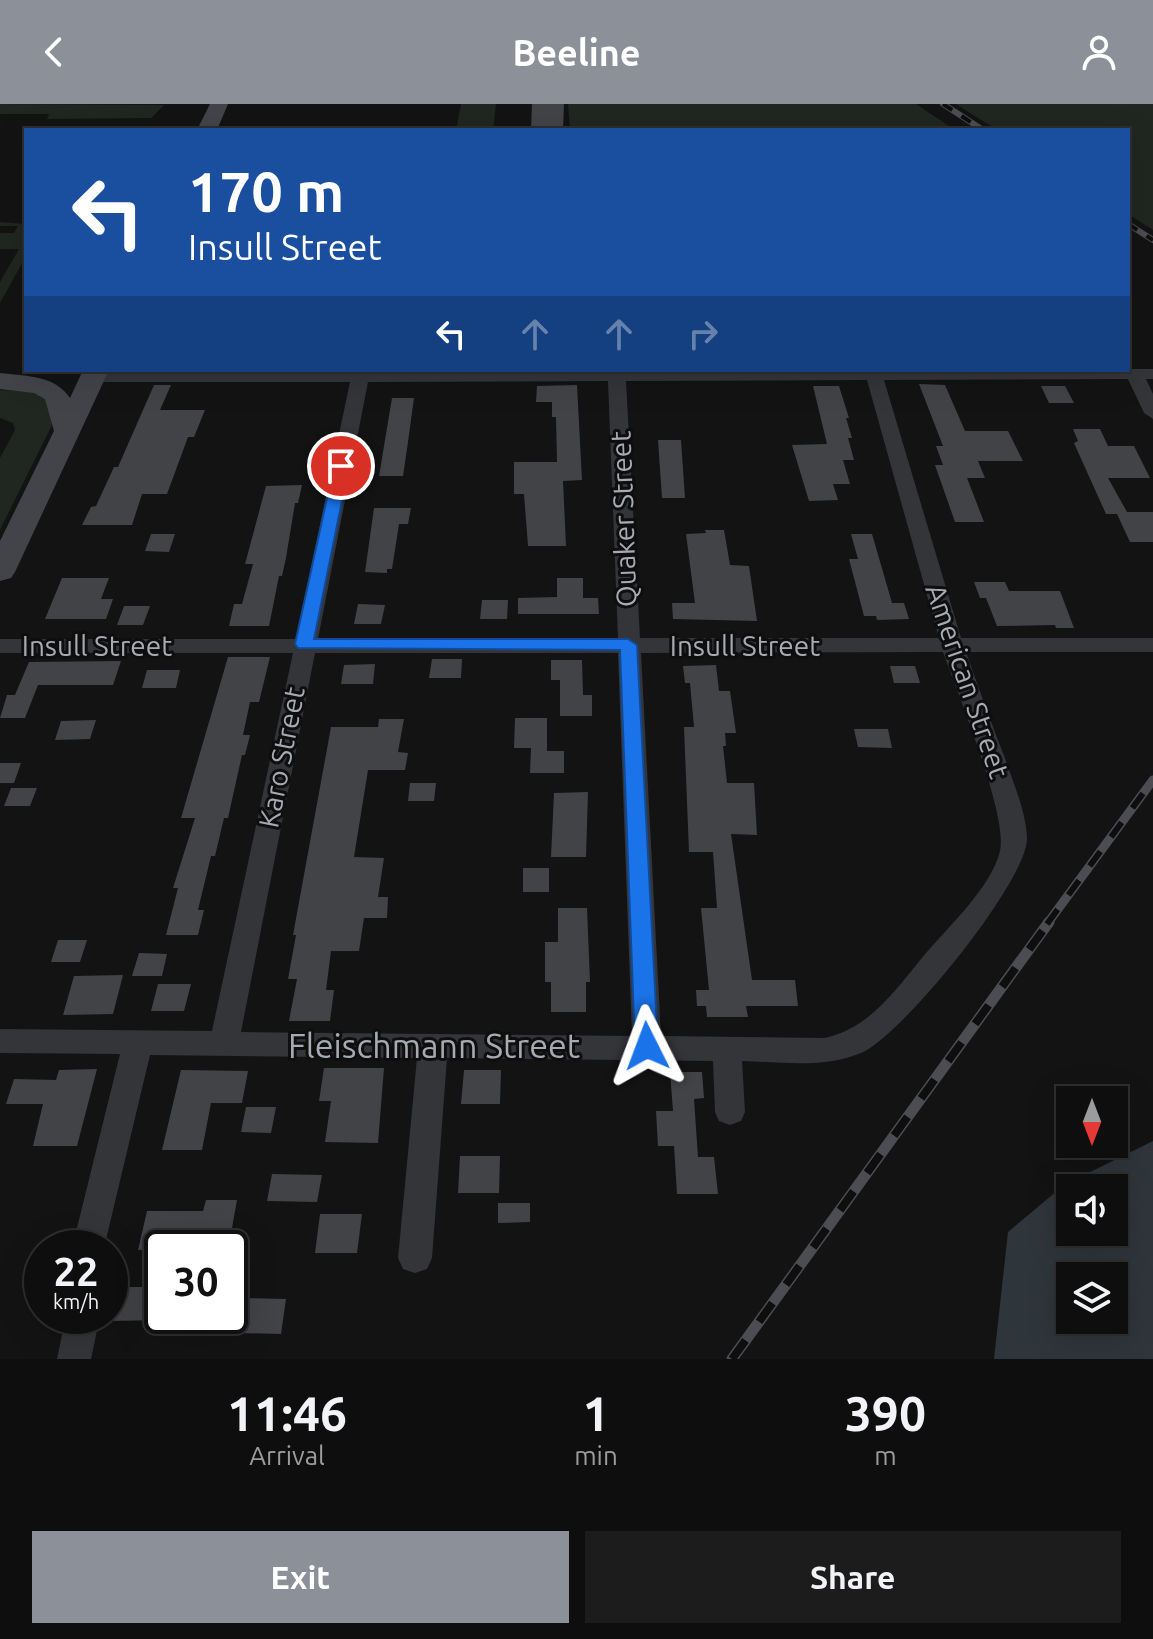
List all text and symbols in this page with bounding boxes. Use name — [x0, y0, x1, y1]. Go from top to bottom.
icon: back — [32, 30, 76, 74]
icon: person — [1077, 30, 1121, 74]
text: Beeline — [512, 32, 641, 73]
icon: left — [56, 160, 160, 264]
text: 170 m — [188, 160, 344, 223]
text: Insull Street — [188, 226, 382, 267]
icon: left — [429, 312, 473, 356]
icon: ahead — [513, 312, 557, 356]
icon: ahead — [597, 312, 641, 356]
icon: right — [681, 312, 725, 356]
street label: Quaker Street — [604, 430, 642, 608]
pin — [307, 432, 375, 500]
icon: arrive — [319, 444, 363, 488]
street label: American Street — [920, 580, 1016, 782]
street label: Insull Street — [22, 630, 172, 661]
street label: Insull Street — [670, 630, 820, 661]
street label: Karo Street — [252, 684, 310, 830]
position arrow — [605, 1004, 689, 1088]
street label: Fleischmann Street — [288, 1026, 580, 1064]
north arrow — [1056, 1086, 1128, 1158]
map controls — [1056, 1086, 1128, 1334]
button: sound — [1056, 1174, 1128, 1246]
speed limit sign: 30 — [144, 1230, 248, 1334]
text: 22 — [53, 1249, 99, 1294]
button: layers — [1056, 1262, 1128, 1334]
text: km/h — [53, 1290, 99, 1313]
text: 11:46 — [227, 1386, 347, 1440]
text: 1 — [582, 1386, 609, 1440]
text: 390 — [845, 1386, 926, 1440]
text: Arrival — [249, 1441, 325, 1470]
text: min — [574, 1441, 618, 1470]
text: m — [874, 1441, 897, 1470]
button: Exit — [32, 1531, 569, 1623]
button: Share — [585, 1531, 1121, 1623]

